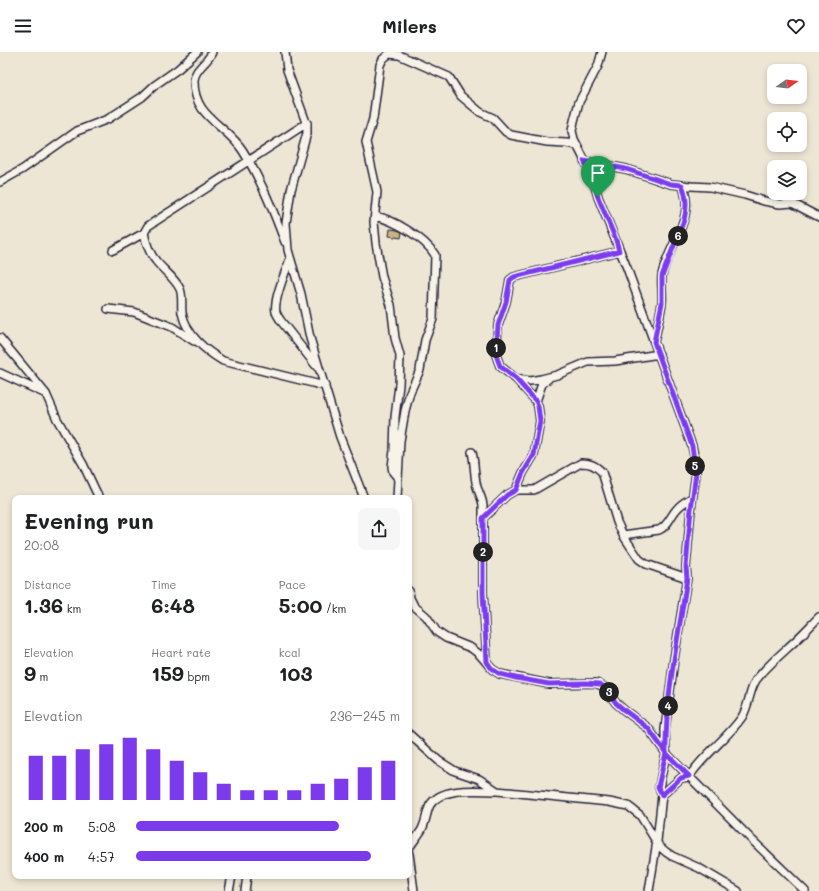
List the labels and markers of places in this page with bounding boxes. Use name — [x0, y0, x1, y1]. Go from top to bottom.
pin — [581, 156, 615, 197]
pin: 6 — [668, 226, 688, 246]
pin: 1 — [486, 338, 506, 358]
pin: 5 — [685, 456, 705, 476]
pin: 2 — [473, 542, 493, 562]
pin: 3 — [599, 682, 619, 702]
pin: 4 — [658, 696, 678, 716]

